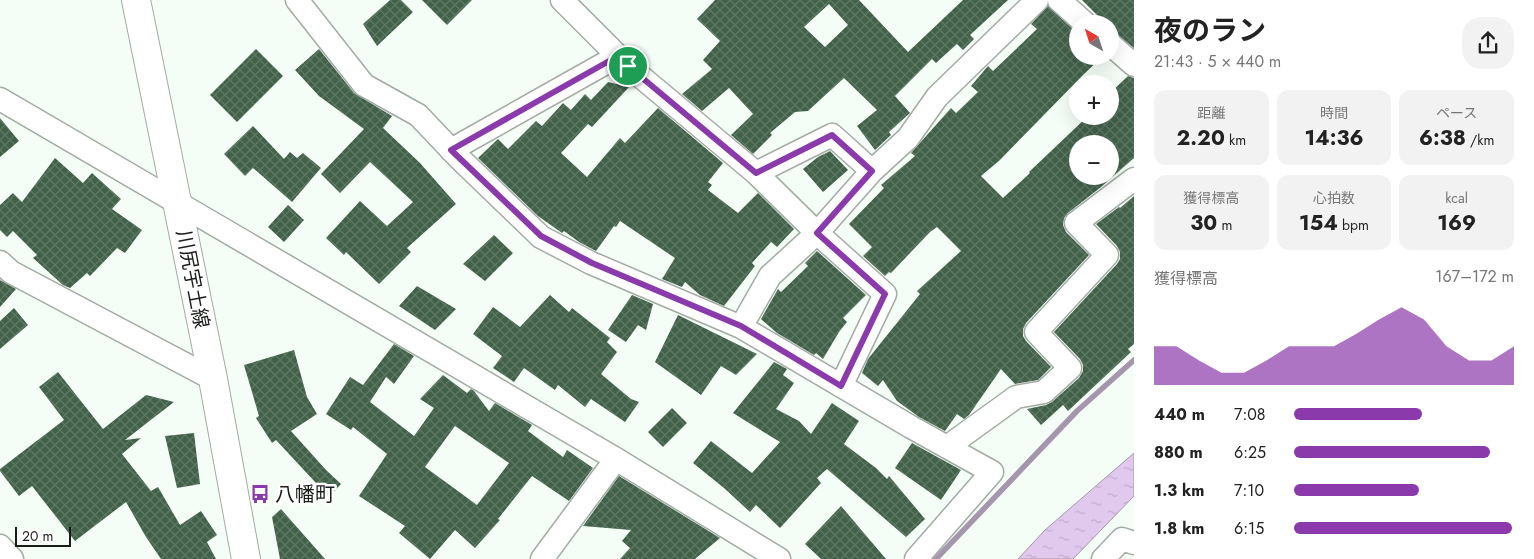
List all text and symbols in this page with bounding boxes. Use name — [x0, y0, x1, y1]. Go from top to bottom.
text: 夜のラン — [1154, 10, 1266, 51]
north arrow — [1069, 15, 1119, 65]
map controls — [1069, 15, 1119, 185]
button: share — [1462, 17, 1514, 69]
pin — [607, 45, 649, 87]
text: 21:43 · 5 × 440 m — [1154, 50, 1281, 73]
icon: arrive — [614, 52, 642, 80]
button: + — [1069, 75, 1119, 125]
text: 距離 — [1197, 103, 1225, 123]
text: 時間 — [1320, 103, 1348, 123]
text: ペース — [1436, 103, 1477, 123]
text: 2.20 — [1177, 123, 1225, 153]
text: 14:36 — [1304, 123, 1364, 153]
text: 6:38 — [1419, 123, 1466, 153]
text: km — [1225, 130, 1246, 150]
text: /km — [1466, 130, 1494, 150]
button: − — [1069, 135, 1119, 185]
text: 獲得標高 — [1183, 188, 1239, 208]
text: 心拍数 — [1313, 188, 1355, 208]
text: kcal — [1445, 188, 1468, 208]
text: 30 — [1190, 208, 1217, 238]
text: 154 — [1299, 208, 1338, 238]
text: 169 — [1437, 208, 1476, 238]
text: m — [1217, 215, 1232, 235]
text: bpm — [1338, 215, 1369, 235]
street label: 川尻宇土線 — [169, 227, 216, 331]
text: 167–172 m — [1435, 265, 1514, 288]
text: 獲得標高 — [1154, 267, 1218, 290]
text: 440 m — [1154, 403, 1205, 426]
text: 7:08 — [1234, 403, 1266, 426]
text: 880 m — [1154, 441, 1203, 464]
text: 6:25 — [1234, 441, 1266, 464]
text: 1.3 km — [1154, 479, 1204, 502]
text: 7:10 — [1234, 479, 1264, 502]
place label: 八幡町 — [275, 480, 335, 509]
bus stop icon: 八幡町 — [249, 483, 271, 505]
text: 1.8 km — [1154, 517, 1204, 540]
text: 6:15 — [1234, 517, 1264, 540]
scale bar — [15, 524, 71, 547]
text: 20 m — [22, 526, 54, 546]

